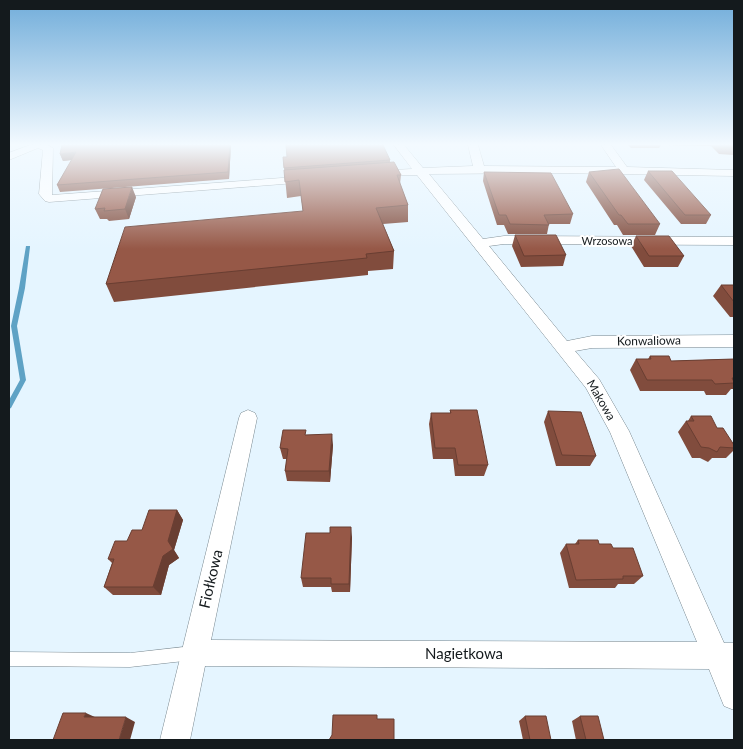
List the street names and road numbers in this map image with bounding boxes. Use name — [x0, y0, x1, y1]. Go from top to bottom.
street label: Wrzosowa — [582, 234, 633, 247]
street label: Konwaliowa — [617, 332, 681, 349]
street label: Makowa — [584, 377, 619, 423]
street label: Fiołkowa — [195, 548, 226, 610]
street label: Nagietkowa — [425, 644, 503, 662]

